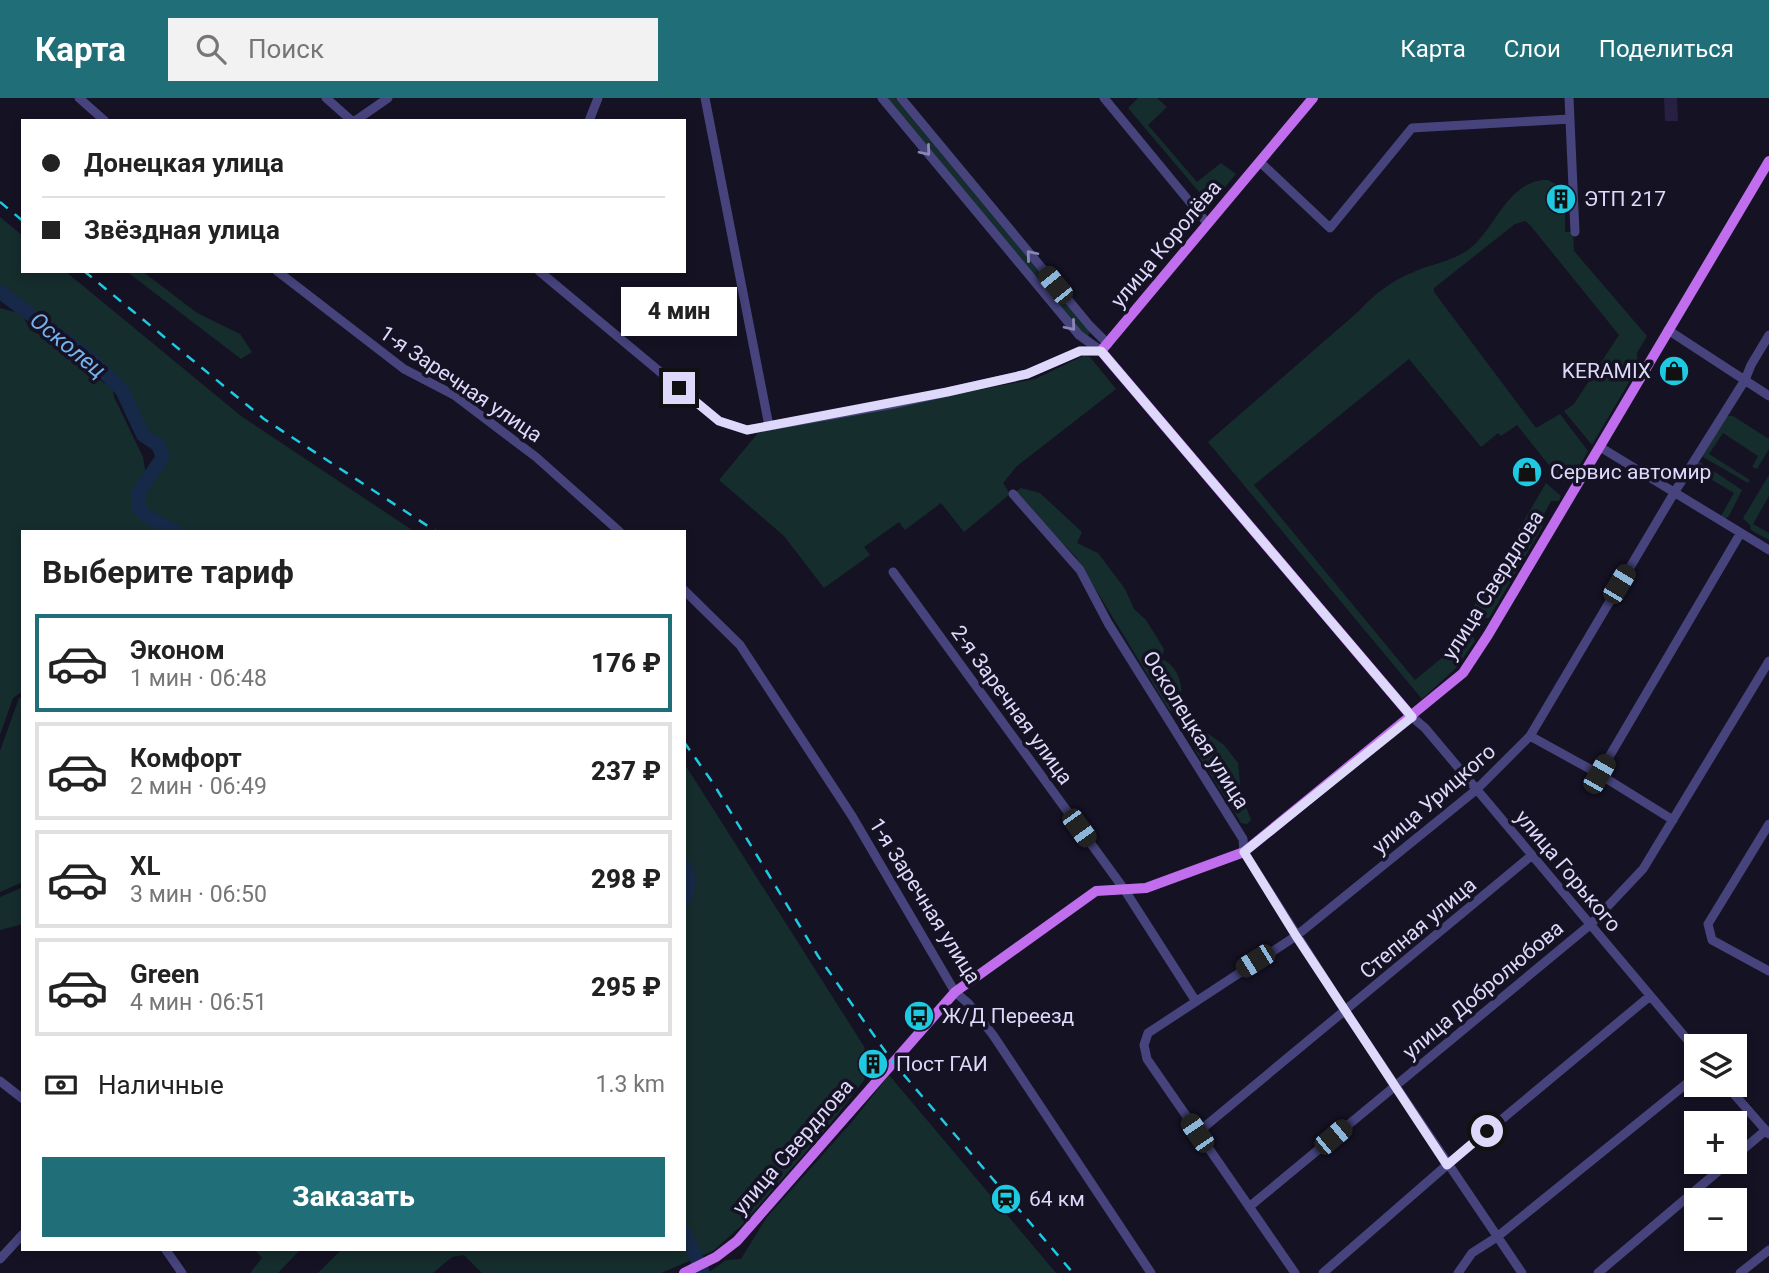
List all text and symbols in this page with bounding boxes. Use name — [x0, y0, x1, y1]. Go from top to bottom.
search box — [168, 18, 658, 81]
text: Карта — [35, 30, 126, 69]
icon: search — [192, 30, 230, 68]
text: Поиск — [248, 34, 324, 64]
text: Карта — [1400, 35, 1466, 63]
text: Слои — [1504, 35, 1561, 63]
text: Поделиться — [1599, 35, 1734, 63]
one-way arrow — [918, 142, 930, 155]
text: Донецкая улица — [84, 148, 284, 178]
street label: улица Королёва — [1106, 176, 1226, 312]
building icon: ЭТП 217 — [1544, 182, 1578, 216]
place label: ЭТП 217 — [1584, 187, 1666, 211]
text: Звёздная улица — [84, 215, 280, 245]
one-way arrow — [1027, 251, 1040, 263]
car — [1034, 262, 1077, 308]
callout: 4 мин — [621, 286, 737, 336]
text: 4 мин — [648, 298, 710, 325]
water label: Осколец — [24, 307, 111, 384]
one-way arrow — [1063, 317, 1075, 330]
street label: 1-я Заречная улица — [375, 321, 547, 447]
shop icon: KERAMIX — [1657, 354, 1691, 388]
place label: KERAMIX — [1562, 359, 1651, 383]
route end — [663, 372, 695, 404]
shop icon: Сервис автомир — [1510, 455, 1544, 489]
place label: Сервис автомир — [1550, 460, 1711, 484]
street label: улица Свердлова — [1437, 506, 1549, 664]
text: Выберите тариф — [42, 553, 294, 591]
car — [1600, 561, 1639, 607]
street label: 2-я Заречная улица — [946, 621, 1078, 789]
icon: car — [46, 632, 109, 695]
text: Эконом — [130, 635, 225, 665]
street label: Осколецкая улица — [1138, 647, 1254, 813]
text: 176 ₽ — [591, 648, 661, 678]
text: 1 мин · 06:48 — [130, 665, 267, 692]
street label: улица Урицкого — [1368, 739, 1500, 859]
icon: car — [46, 740, 109, 803]
text: Комфорт — [130, 743, 242, 773]
car — [1580, 751, 1619, 797]
text: 237 ₽ — [591, 756, 661, 786]
text: 2 мин · 06:49 — [130, 773, 267, 800]
car — [1059, 805, 1100, 851]
street label: улица Горького — [1510, 805, 1626, 937]
street label: 1-я Заречная улица — [864, 814, 986, 988]
icon: car — [46, 848, 109, 911]
text: XL — [130, 851, 161, 881]
text: 298 ₽ — [591, 864, 661, 894]
street label: Степная улица — [1355, 872, 1481, 984]
text: 3 мин · 06:50 — [130, 881, 267, 908]
street label: улица Добролюбова — [1398, 916, 1568, 1064]
car — [1232, 941, 1279, 981]
icon: car — [46, 956, 109, 1019]
text: Green — [130, 959, 200, 989]
text: 295 ₽ — [591, 972, 661, 1002]
text: 4 мин · 06:51 — [130, 989, 267, 1016]
bus stop icon: Ж/Д Переезд — [902, 999, 936, 1033]
place label: Ж/Д Переезд — [942, 1004, 1075, 1028]
map controls — [1684, 1034, 1747, 1251]
button: layers — [1684, 1034, 1747, 1097]
building icon: Пост ГАИ — [856, 1047, 890, 1081]
place label: Пост ГАИ — [896, 1052, 988, 1076]
icon: cash — [42, 1066, 80, 1104]
text: Наличные — [98, 1070, 224, 1100]
text: 1.3 km — [596, 1071, 665, 1098]
street label: улица Свердлова — [728, 1074, 858, 1220]
car — [1177, 1110, 1218, 1156]
button: + — [1684, 1111, 1747, 1174]
car — [1311, 1115, 1356, 1159]
route start — [1471, 1115, 1503, 1147]
button: Заказать — [42, 1157, 665, 1237]
station icon: 64 км — [989, 1182, 1023, 1216]
place label: 64 км — [1029, 1187, 1085, 1211]
button: − — [1684, 1188, 1747, 1251]

